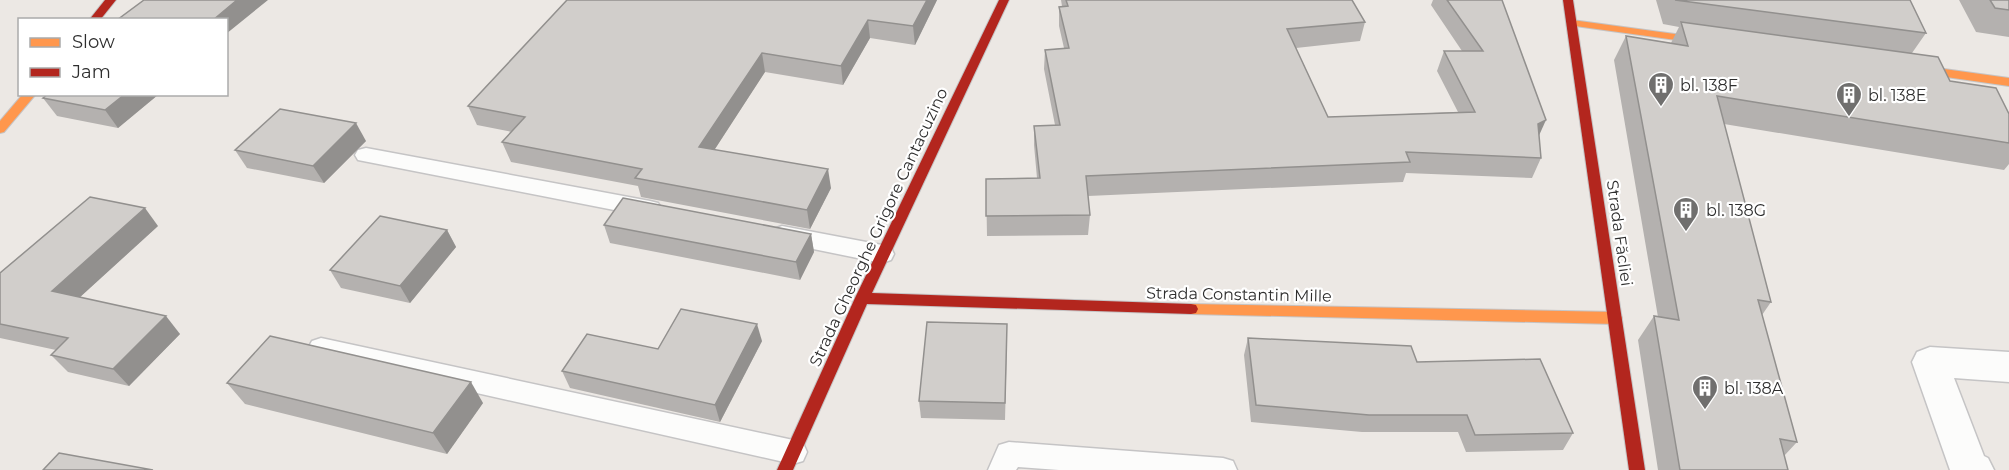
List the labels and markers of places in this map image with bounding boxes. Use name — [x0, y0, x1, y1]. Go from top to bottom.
building icon: bl. 138F — [1646, 70, 1676, 108]
place label: bl. 138F — [1680, 76, 1738, 95]
building icon: bl. 138E — [1834, 80, 1864, 118]
place label: bl. 138E — [1868, 86, 1926, 105]
building icon: bl. 138G — [1671, 195, 1701, 233]
place label: bl. 138G — [1706, 201, 1766, 220]
building icon: bl. 138A — [1690, 373, 1720, 411]
place label: bl. 138A — [1724, 379, 1784, 398]

